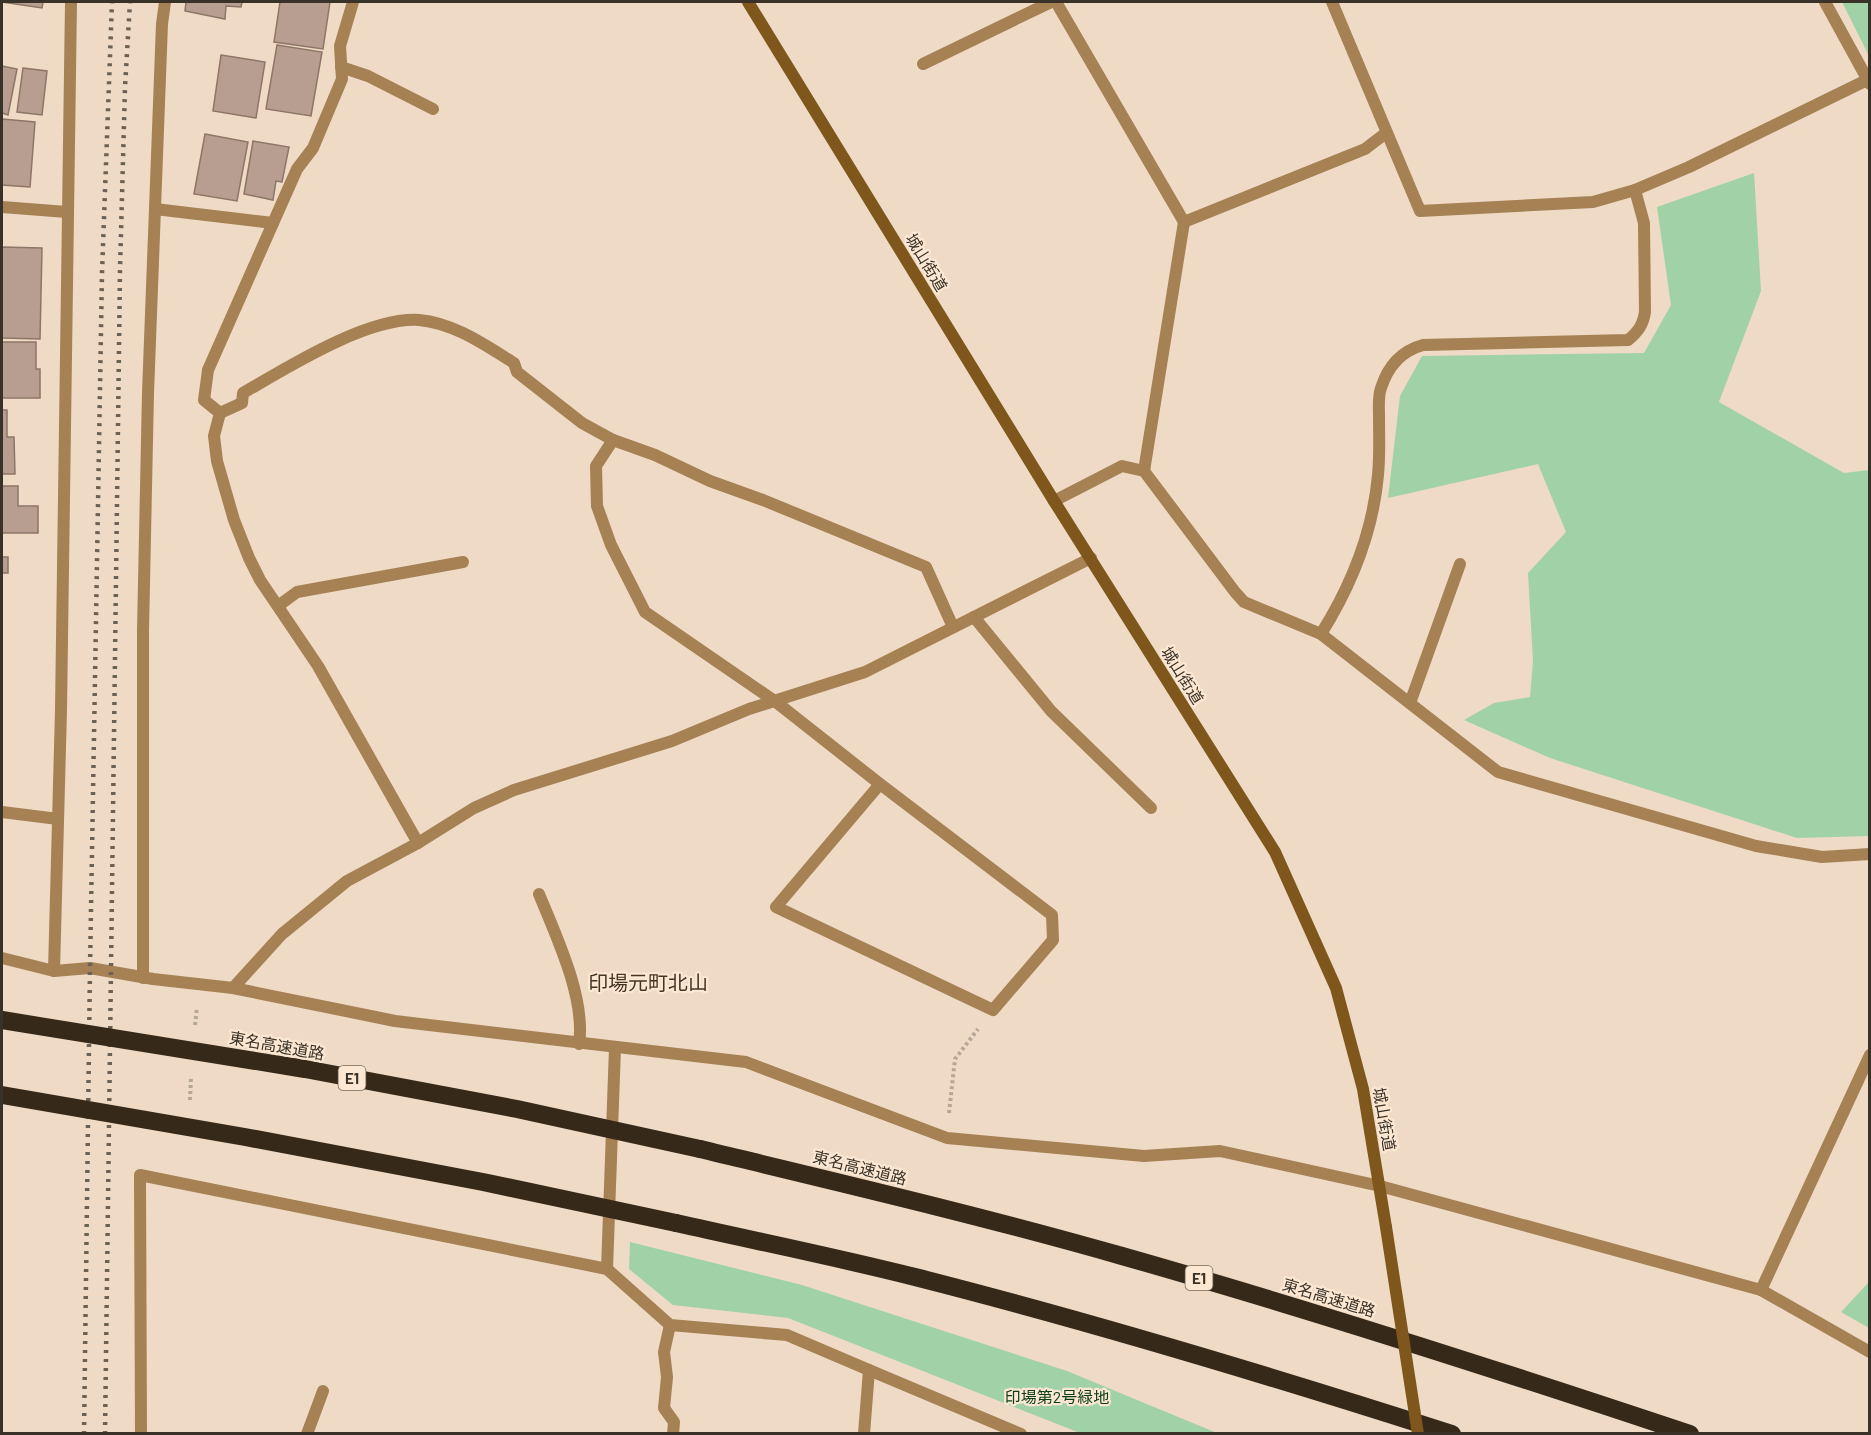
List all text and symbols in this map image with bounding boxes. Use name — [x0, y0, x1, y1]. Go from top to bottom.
street label: 城山街道 — [902, 230, 952, 294]
street label: 城山街道 — [1158, 643, 1208, 707]
district label: 印場元町北山 — [588, 970, 708, 994]
street label: 東名高速道路 — [228, 1027, 326, 1063]
road number: E1 — [338, 1066, 366, 1090]
street label: 城山街道 — [1370, 1086, 1400, 1152]
street label: 東名高速道路 — [811, 1146, 909, 1188]
road number: E1 — [1186, 1266, 1212, 1290]
street label: 東名高速道路 — [1280, 1274, 1378, 1320]
park label: 印場第2号緑地 — [1005, 1387, 1109, 1406]

